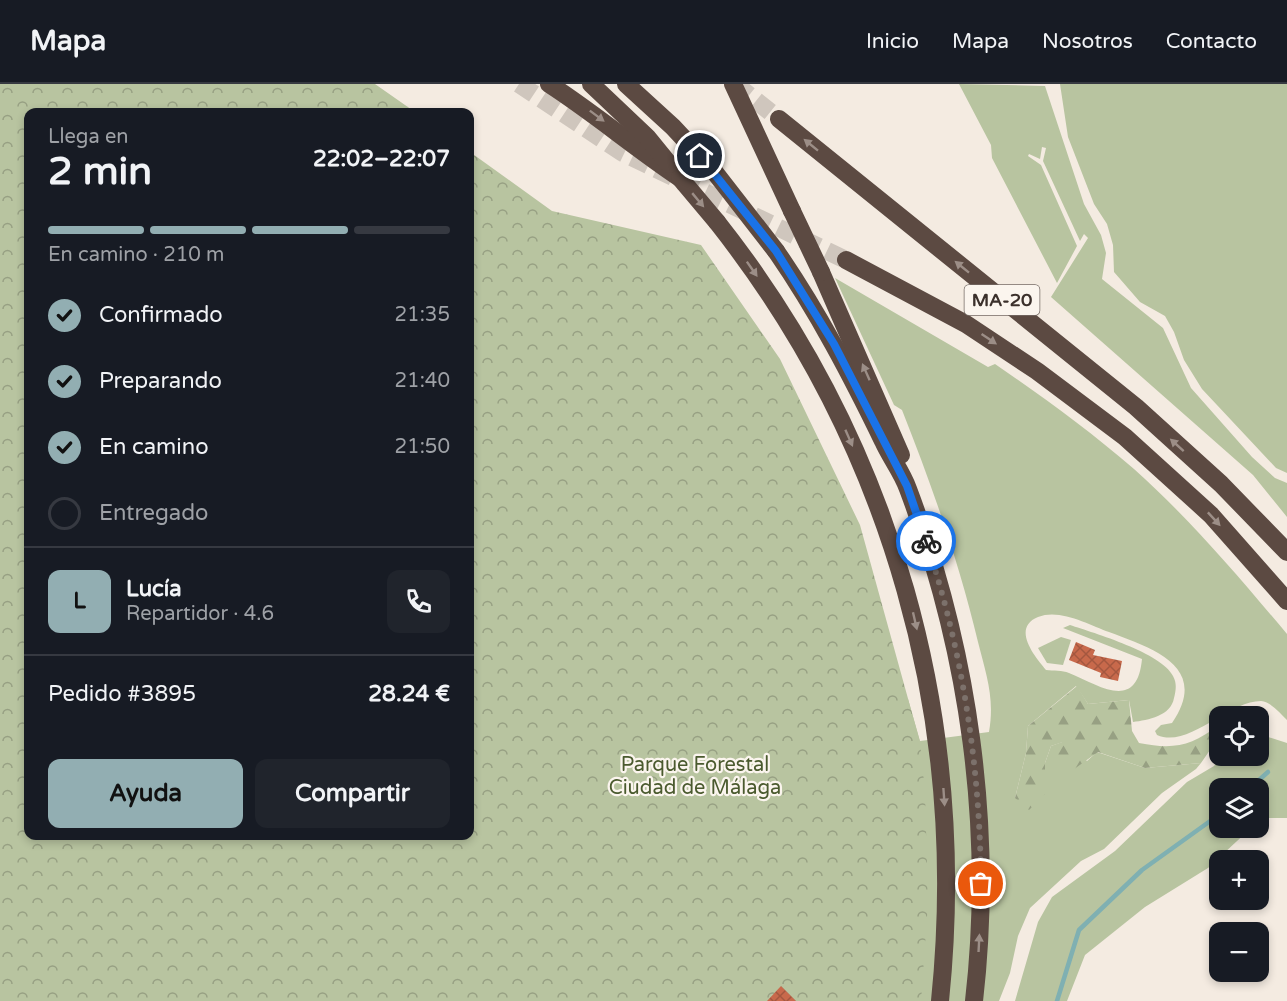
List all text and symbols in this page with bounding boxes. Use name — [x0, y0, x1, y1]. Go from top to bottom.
text: Mapa — [30, 24, 106, 58]
text: Inicio — [866, 29, 919, 54]
text: Mapa — [952, 29, 1009, 54]
text: Nosotros — [1042, 29, 1133, 54]
text: Contacto — [1166, 29, 1257, 54]
one-way arrow — [589, 110, 605, 122]
text: Llega en — [48, 125, 128, 149]
pin — [674, 130, 725, 181]
one-way arrow — [803, 138, 819, 151]
icon: home — [683, 139, 716, 172]
text: 22:02–22:07 — [313, 146, 450, 172]
text: 2 min — [48, 148, 152, 195]
one-way arrow — [692, 192, 705, 208]
text: En camino · 210 m — [48, 243, 224, 267]
one-way arrow — [746, 261, 757, 277]
one-way arrow — [954, 261, 970, 274]
road number: MA-20 — [964, 285, 1040, 315]
icon: check — [48, 299, 81, 332]
text: Confirmado — [99, 302, 223, 328]
text: 21:35 — [395, 303, 450, 327]
one-way arrow — [981, 334, 998, 345]
one-way arrow — [861, 363, 871, 381]
icon: check — [48, 365, 81, 398]
text: Preparando — [99, 368, 222, 394]
text: 21:40 — [395, 369, 450, 393]
one-way arrow — [845, 429, 854, 446]
icon: check — [48, 431, 81, 464]
text: En camino — [99, 434, 209, 460]
text: 21:50 — [395, 435, 450, 459]
one-way arrow — [1170, 438, 1185, 452]
text: Entregado — [99, 500, 208, 526]
courier — [896, 511, 956, 571]
one-way arrow — [1207, 511, 1221, 526]
icon: bike — [910, 525, 943, 558]
button: phone — [387, 570, 450, 633]
text: Lucía — [126, 576, 182, 602]
text: L — [73, 588, 86, 614]
text: Repartidor · 4.6 — [126, 602, 274, 626]
one-way arrow — [910, 612, 920, 630]
text: Pedido #3895 — [48, 681, 196, 707]
text: 28.24 € — [368, 681, 450, 707]
map controls — [1209, 706, 1269, 982]
button: locate — [1209, 706, 1269, 766]
park label: Parque Forestal Ciudad de Málaga — [609, 753, 781, 800]
button: Ayuda — [48, 759, 243, 828]
button: Compartir — [255, 759, 450, 828]
button: layers — [1209, 778, 1269, 838]
one-way arrow — [939, 788, 948, 807]
button: + — [1209, 850, 1269, 910]
pin — [955, 858, 1006, 909]
icon: bag — [964, 867, 997, 900]
button: − — [1209, 922, 1269, 982]
one-way arrow — [974, 933, 984, 952]

